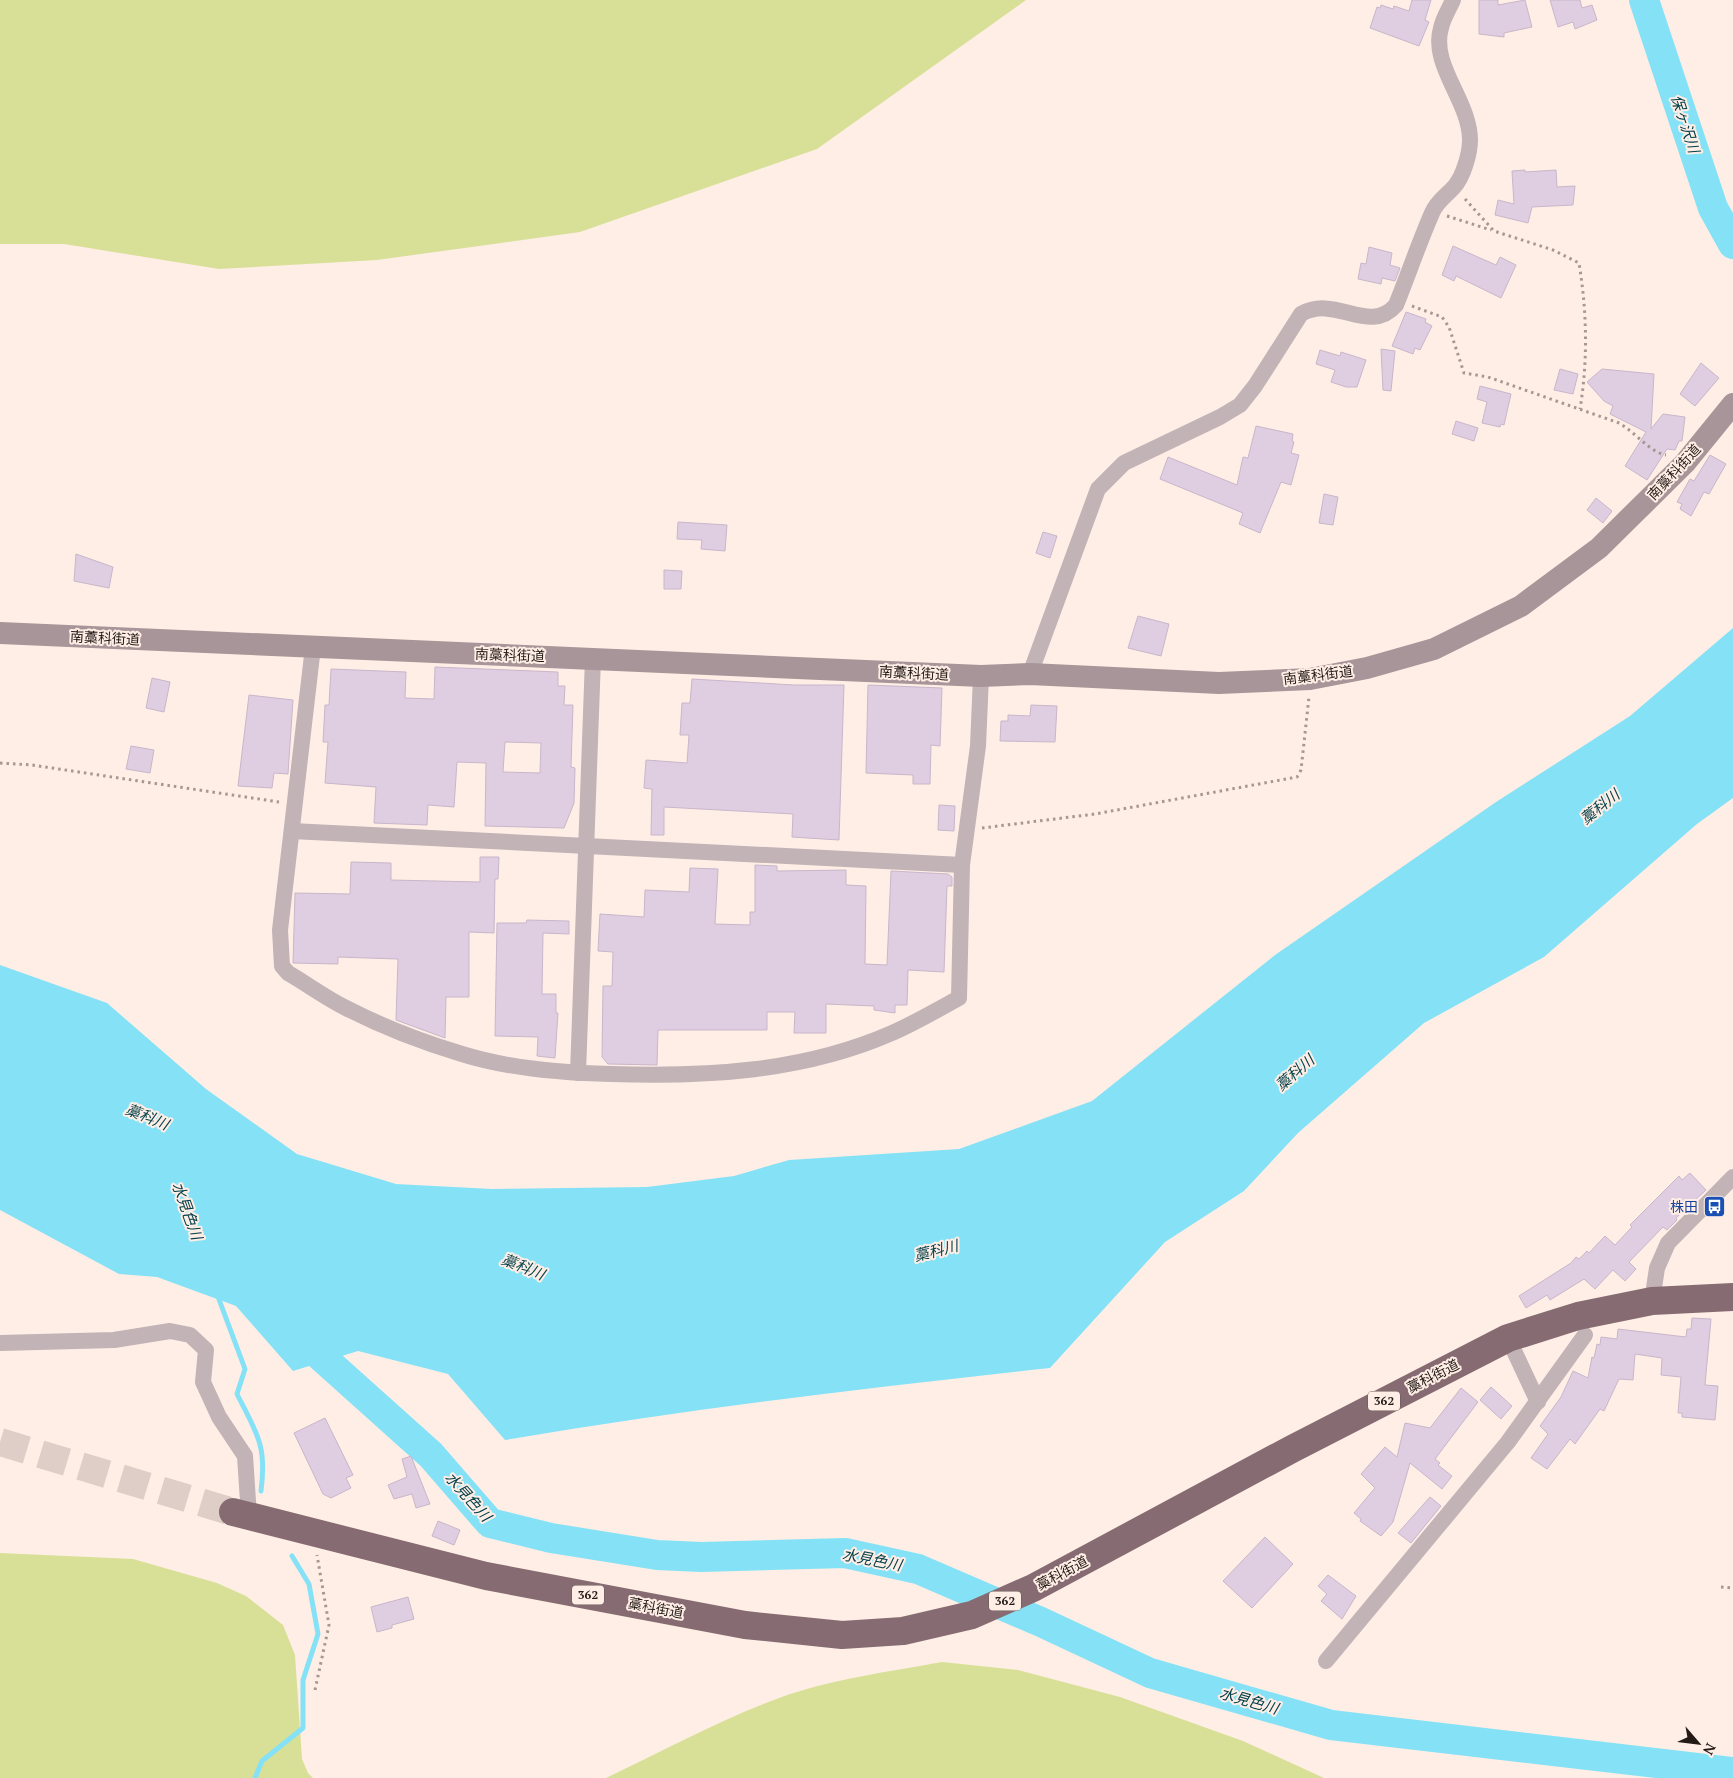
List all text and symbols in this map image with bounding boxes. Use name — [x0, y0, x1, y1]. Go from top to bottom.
water label: 保ヶ沢川 — [1667, 92, 1705, 157]
street label: 南藁科街道 — [1643, 440, 1704, 504]
street label: 南藁科街道 — [70, 626, 140, 649]
street label: 南藁科街道 — [475, 644, 545, 665]
street label: 南藁科街道 — [879, 661, 949, 684]
street label: 南藁科街道 — [1282, 661, 1354, 688]
water label: 藁科川 — [1576, 783, 1625, 828]
water label: 藁科川 — [1271, 1049, 1319, 1095]
water label: 藁科川 — [123, 1098, 174, 1135]
water label: 水見色川 — [168, 1179, 208, 1244]
bus stop icon: 株田 — [1702, 1195, 1726, 1219]
place label: 株田 — [1670, 1197, 1698, 1216]
water label: 藁科川 — [911, 1234, 962, 1265]
water label: 藁科川 — [499, 1248, 550, 1285]
street label: 藁科街道 — [1404, 1354, 1462, 1397]
road number: 362 — [1368, 1392, 1400, 1410]
water label: 水見色川 — [441, 1467, 498, 1527]
water label: 水見色川 — [841, 1543, 906, 1575]
street label: 藁科街道 — [1033, 1551, 1091, 1594]
road number: 362 — [572, 1586, 604, 1604]
road number: 362 — [989, 1592, 1021, 1610]
street label: 藁科街道 — [627, 1593, 685, 1622]
water label: 水見色川 — [1218, 1682, 1283, 1718]
north arrow — [1673, 1718, 1723, 1768]
text: N — [1699, 1740, 1721, 1759]

